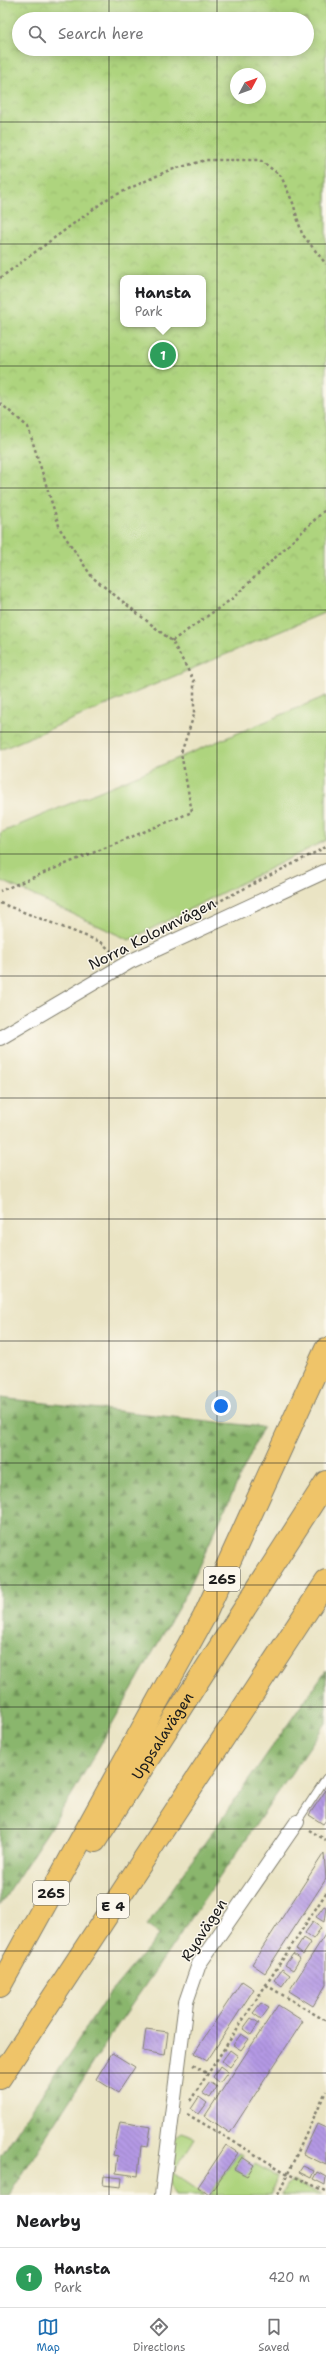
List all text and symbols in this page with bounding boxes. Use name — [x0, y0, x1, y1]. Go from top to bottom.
search box — [12, 12, 314, 56]
icon: search — [26, 23, 48, 45]
text: Search here — [58, 24, 144, 44]
north arrow — [230, 68, 266, 104]
popup — [120, 275, 206, 327]
text: Hansta — [135, 283, 191, 303]
text: Park — [135, 303, 163, 320]
pin: 1 — [150, 340, 176, 370]
street label: Norra Kolonnvägen — [85, 893, 219, 975]
your location — [211, 1396, 231, 1416]
road number: 265 — [204, 1567, 240, 1591]
street label: Uppsalavägen — [127, 1688, 198, 1783]
road number: 265 — [33, 1881, 69, 1905]
road number: E 4 — [97, 1894, 129, 1918]
street label: Ryavägen — [176, 1895, 232, 1965]
text: Nearby — [16, 2210, 81, 2232]
text: Hansta — [54, 2259, 110, 2279]
text: 1 — [26, 2269, 32, 2286]
text: 420 m — [268, 2269, 310, 2286]
text: Park — [54, 2279, 82, 2296]
tab: Map — [36, 2316, 60, 2355]
tab: Directions — [133, 2316, 185, 2355]
tab: Saved — [258, 2316, 290, 2355]

